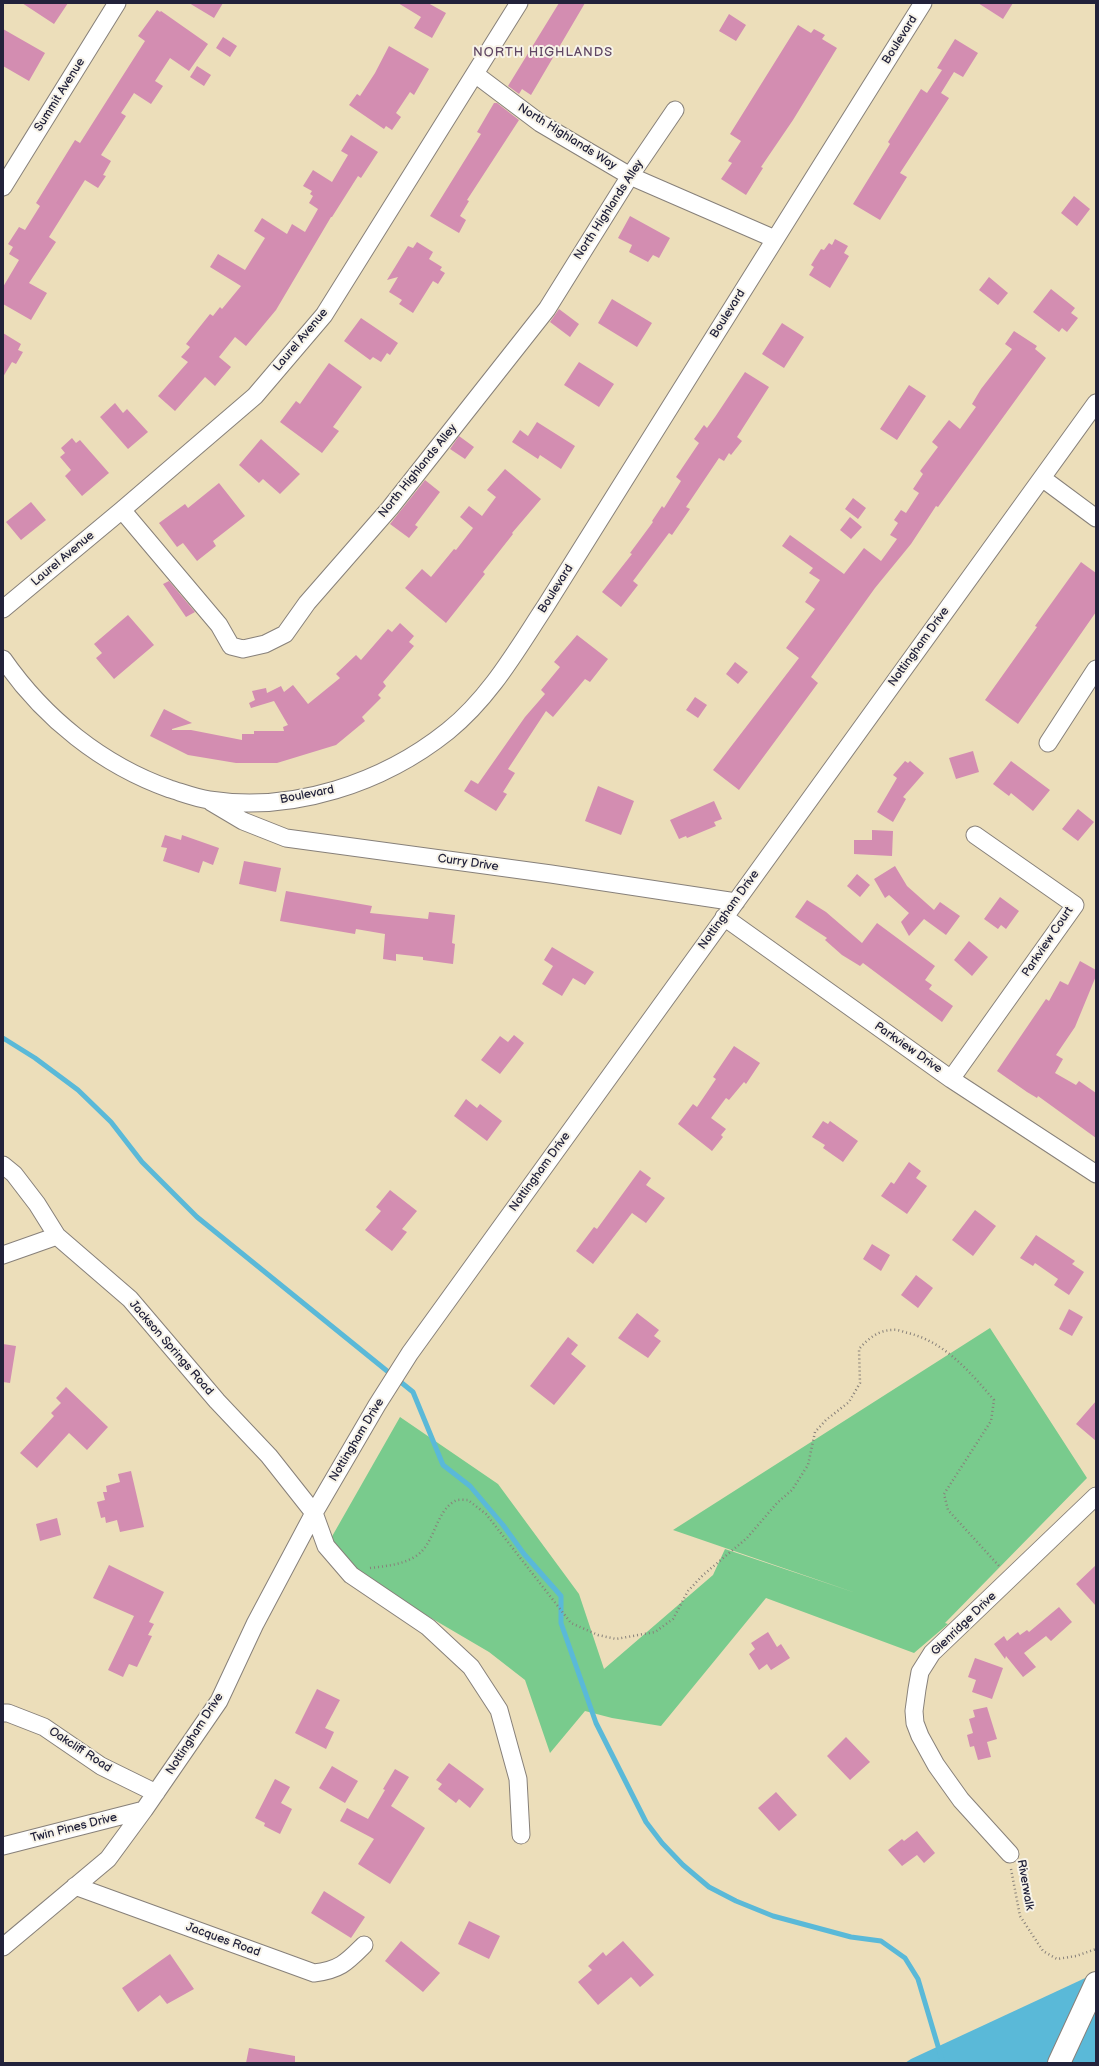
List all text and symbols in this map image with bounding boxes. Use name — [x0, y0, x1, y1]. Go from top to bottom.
street label: Boulevard — [879, 13, 921, 67]
district label: NORTH HIGHLANDS — [473, 45, 613, 61]
street label: Summit Avenue — [32, 56, 88, 134]
street label: North Highlands Way — [515, 101, 619, 173]
street label: North Highlands Alley — [571, 157, 647, 263]
street label: Boulevard — [707, 287, 749, 341]
street label: Laurel Avenue — [271, 306, 331, 374]
street label: North Highlands Alley — [376, 421, 460, 521]
street label: Laurel Avenue — [29, 529, 97, 589]
street label: Boulevard — [535, 562, 577, 616]
street label: Nottingham Drive — [885, 605, 953, 689]
street label: Boulevard — [279, 783, 335, 807]
street label: Curry Drive — [437, 852, 499, 874]
street label: Nottingham Drive — [695, 868, 763, 952]
street label: Parkview Court — [1019, 904, 1077, 980]
street label: Parkview Drive — [871, 1019, 945, 1077]
street label: Nottingham Drive — [506, 1130, 574, 1214]
street label: Jackson Springs Road — [126, 1298, 216, 1398]
street label: Nottingham Drive — [327, 1396, 387, 1484]
street label: Glenridge Drive — [928, 1589, 1000, 1659]
street label: Nottingham Drive — [163, 1691, 227, 1777]
street label: Oakcliff Road — [46, 1724, 114, 1776]
street label: Twin Pines Drive — [29, 1810, 119, 1846]
street label: Riverwalk — [1013, 1858, 1037, 1912]
street label: Jacques Road — [184, 1920, 262, 1960]

